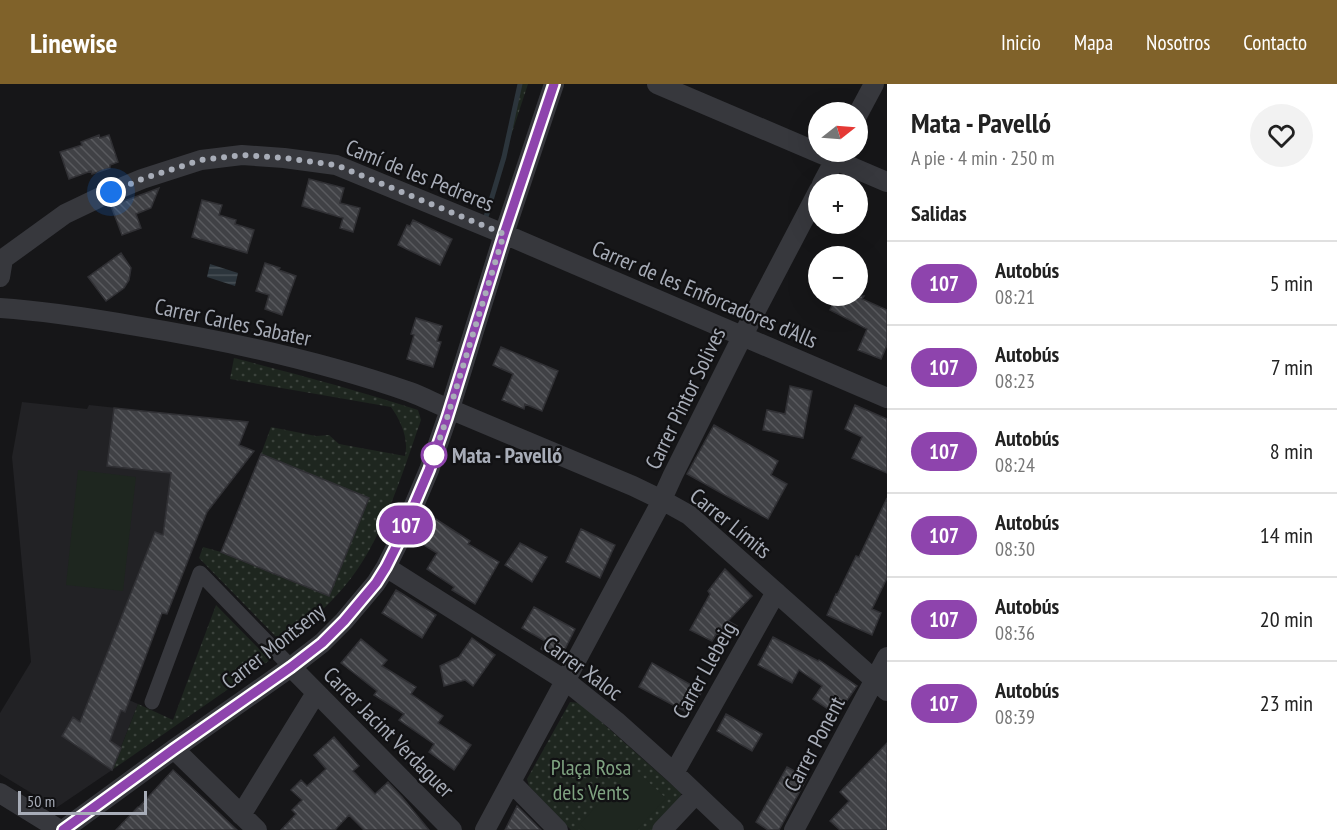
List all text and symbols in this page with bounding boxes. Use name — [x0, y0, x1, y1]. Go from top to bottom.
text: Linewise — [30, 24, 118, 61]
text: Inicio — [1001, 29, 1041, 56]
text: Mapa — [1074, 29, 1113, 56]
text: Nosotros — [1146, 29, 1210, 56]
text: Contacto — [1243, 29, 1307, 56]
north arrow — [808, 102, 868, 162]
map controls — [808, 102, 868, 306]
text: Mata - Pavelló — [911, 104, 1051, 141]
button: heart — [1250, 104, 1313, 167]
street label: Camí de les Pedreres — [342, 133, 498, 217]
text: A pie · 4 min · 250 m — [911, 145, 1054, 171]
button: + — [808, 174, 868, 234]
your location — [96, 177, 126, 207]
text: Salidas — [911, 199, 967, 227]
street label: Carrer de les Enforcadores d'Alls — [588, 234, 822, 354]
button: − — [808, 246, 868, 306]
text: Autobús — [995, 256, 1059, 284]
text: 5 min — [1270, 269, 1313, 297]
text: 107 — [929, 270, 959, 297]
text: 08:21 — [995, 284, 1035, 310]
street label: Carrer Carles Sabater — [152, 292, 314, 352]
street label: Carrer Pintor Solives — [639, 322, 731, 474]
text: Autobús — [995, 340, 1059, 368]
text: 7 min — [1271, 353, 1313, 381]
text: 107 — [929, 354, 959, 381]
text: 08:23 — [995, 368, 1035, 394]
text: Autobús — [995, 424, 1059, 452]
text: 8 min — [1270, 437, 1313, 465]
text: 107 — [929, 438, 959, 465]
place label: Mata - Pavelló — [452, 441, 562, 469]
marker: Mata - Pavelló — [421, 442, 447, 468]
text: 08:24 — [995, 452, 1035, 478]
street label: Carrer Límits — [685, 482, 777, 564]
line badge: 107 — [372, 506, 440, 544]
text: Autobús — [995, 508, 1059, 536]
text: 107 — [391, 512, 421, 539]
text: 14 min — [1260, 521, 1313, 549]
text: 107 — [929, 522, 959, 549]
text: 08:30 — [995, 536, 1035, 562]
text: Autobús — [995, 592, 1059, 620]
street label: Carrer Montseny — [215, 596, 331, 695]
text: 20 min — [1260, 605, 1313, 633]
text: 107 — [929, 606, 959, 633]
street label: Carrer Llebeig — [666, 617, 742, 723]
text: 08:36 — [995, 620, 1035, 646]
street label: Carrer Xaloc — [538, 630, 628, 706]
street label: Carrer Jacint Verdaguer — [318, 661, 460, 803]
text: Autobús — [995, 676, 1059, 704]
text: 23 min — [1260, 689, 1313, 717]
text: 107 — [929, 690, 959, 717]
street label: Carrer Ponent — [777, 692, 851, 796]
text: 08:39 — [995, 704, 1035, 730]
park label: Plaça Rosa dels Vents — [551, 753, 631, 806]
scale bar — [18, 788, 147, 816]
text: 50 m — [27, 791, 55, 811]

